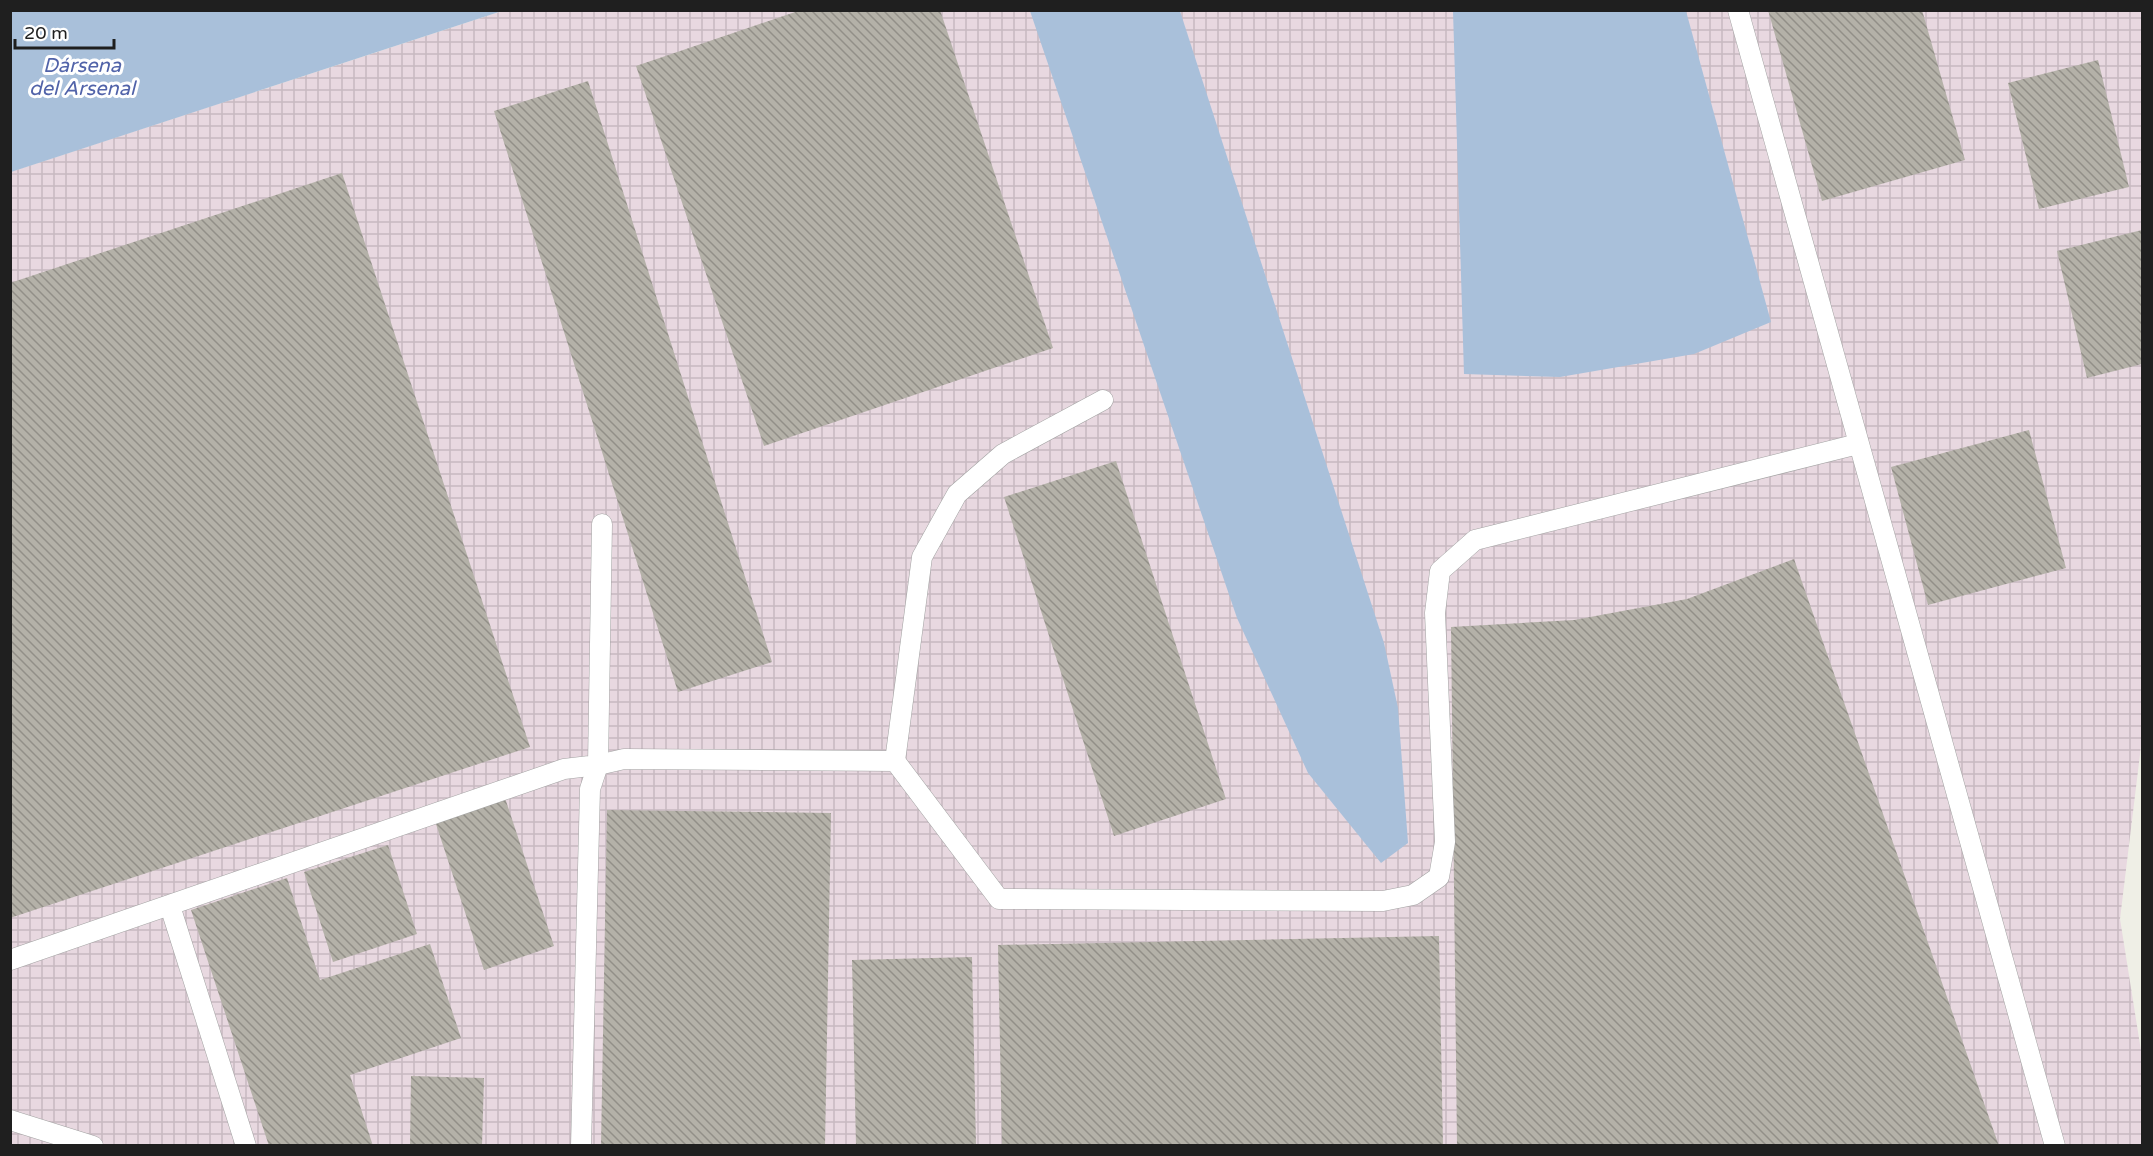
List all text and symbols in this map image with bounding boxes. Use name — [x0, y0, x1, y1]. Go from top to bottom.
scale bar — [15, 12, 114, 50]
text: 20 m — [24, 22, 68, 44]
water label: Dársena del Arsenal — [29, 54, 137, 101]

